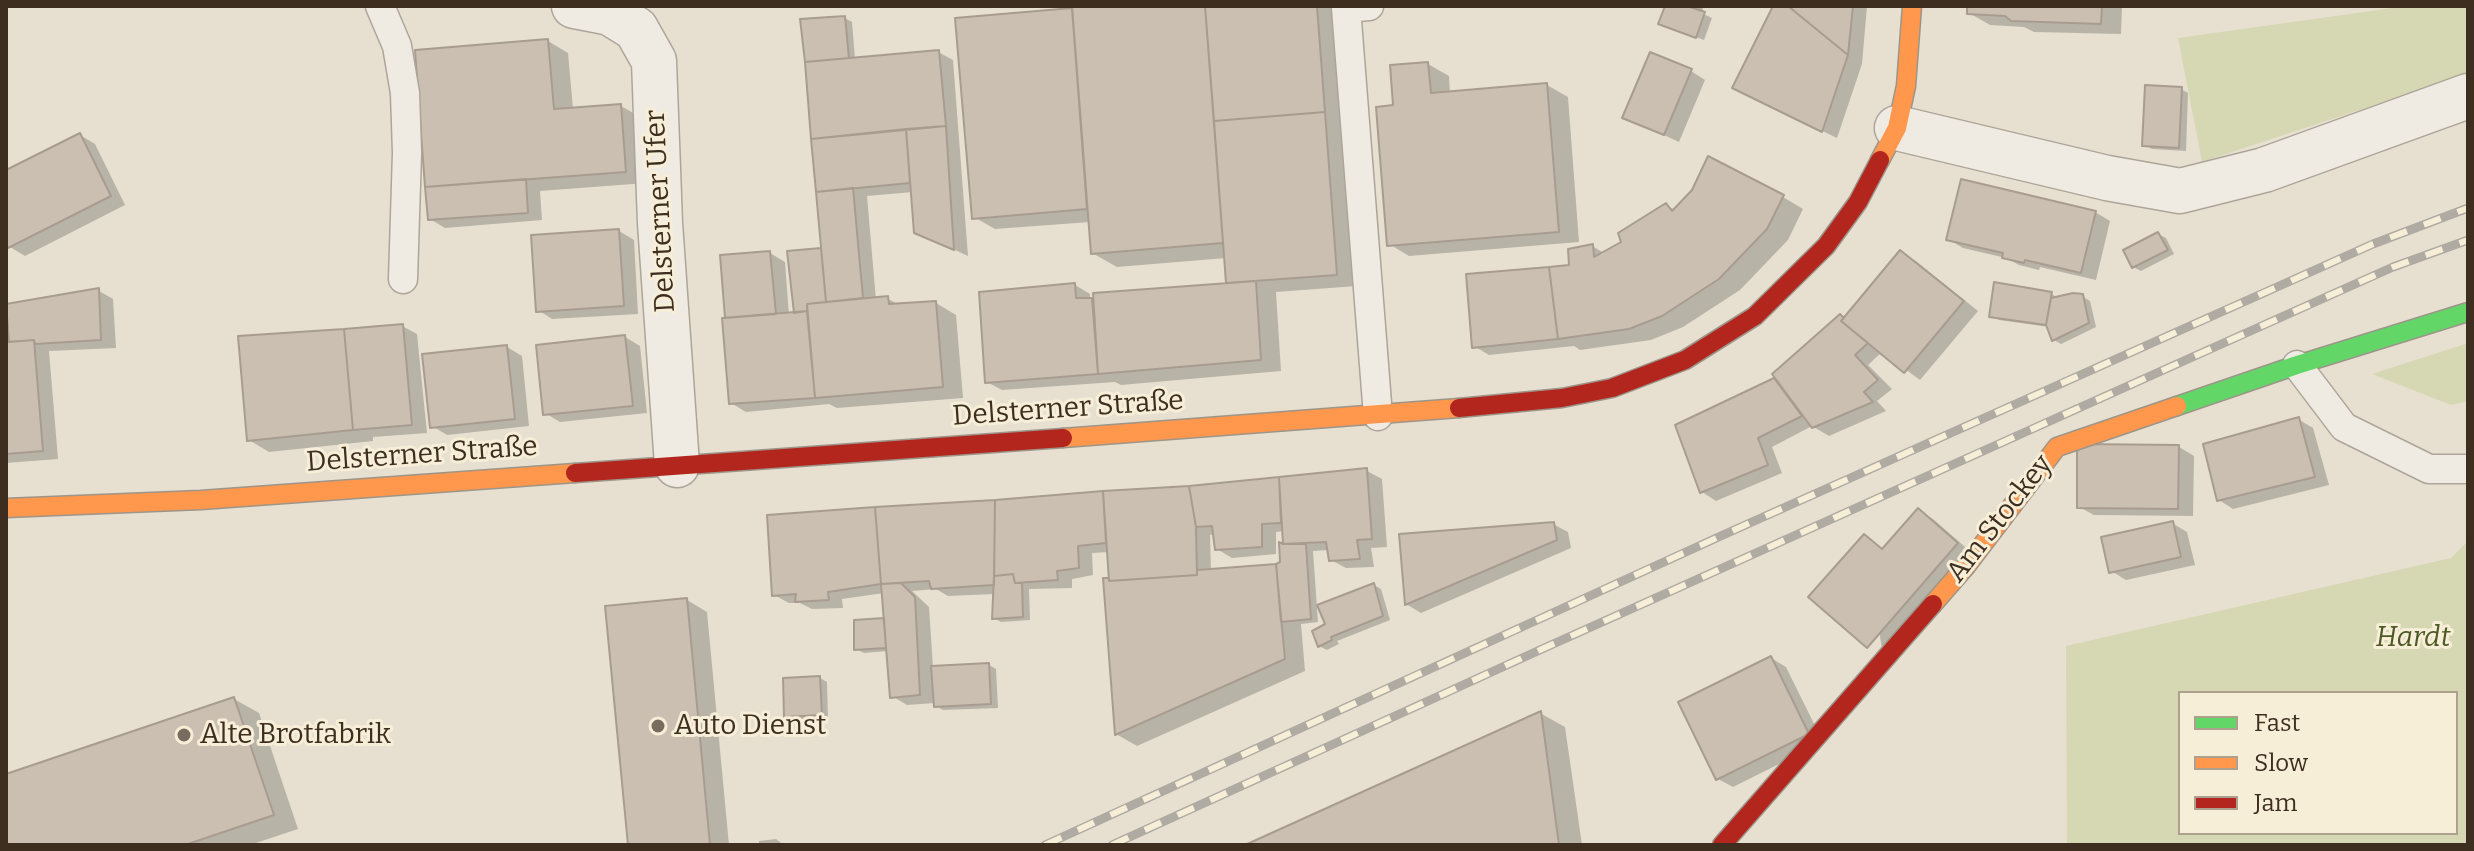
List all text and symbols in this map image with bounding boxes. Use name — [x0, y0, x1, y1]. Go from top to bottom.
street label: Delsterner Ufer — [639, 109, 683, 313]
street label: Delsterner Straße — [951, 384, 1185, 434]
street label: Delsterner Straße — [305, 430, 539, 480]
street label: Am Stockey — [1940, 449, 2060, 589]
park label: Hardt — [2376, 621, 2450, 655]
legend — [2178, 691, 2458, 835]
place label: Auto Dienst — [674, 709, 826, 743]
text: Fast — [2254, 709, 2300, 737]
marker: Auto Dienst — [649, 717, 667, 735]
place label: Alte Brotfabrik — [200, 718, 391, 752]
marker: Alte Brotfabrik — [175, 726, 193, 744]
text: Slow — [2254, 749, 2308, 777]
text: Jam — [2254, 789, 2297, 817]

